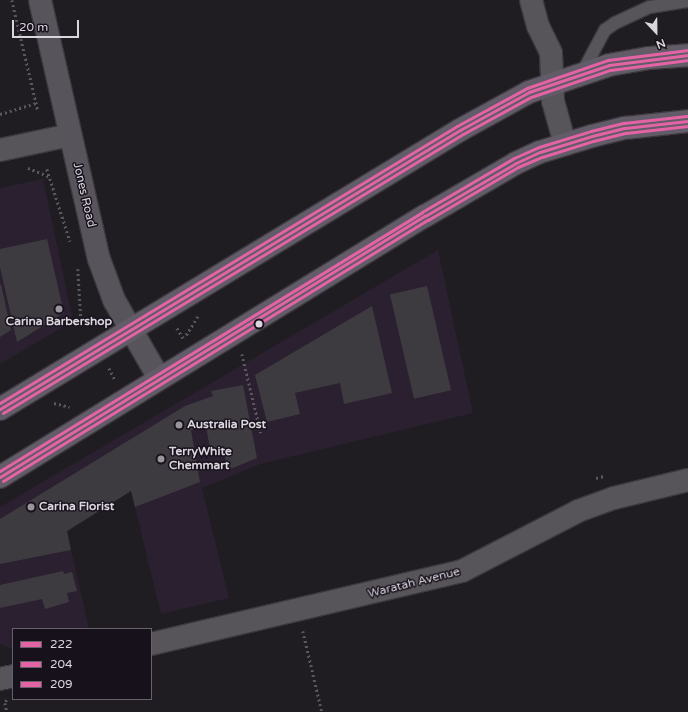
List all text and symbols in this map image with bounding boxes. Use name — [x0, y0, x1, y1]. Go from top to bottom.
scale bar — [14, 12, 81, 38]
north arrow — [636, 12, 676, 52]
text: 20 m — [19, 20, 48, 34]
text: N — [654, 36, 667, 51]
street label: Jones Road — [70, 161, 98, 229]
marker: Carina Barbershop — [54, 304, 64, 314]
place label: Carina Barbershop — [6, 315, 112, 329]
unlabelled marker — [254, 319, 264, 329]
place label: Australia Post — [187, 418, 266, 432]
marker: Australia Post — [174, 420, 184, 430]
place label: TerryWhite Chemmart — [169, 445, 232, 473]
marker: TerryWhite Chemmart — [156, 454, 166, 464]
place label: Carina Florist — [39, 500, 114, 514]
marker: Carina Florist — [26, 502, 36, 512]
street label: Waratah Avenue — [367, 565, 461, 601]
legend — [12, 628, 152, 700]
text: 222 — [50, 637, 73, 651]
text: 204 — [50, 657, 73, 671]
text: 209 — [50, 677, 73, 691]

